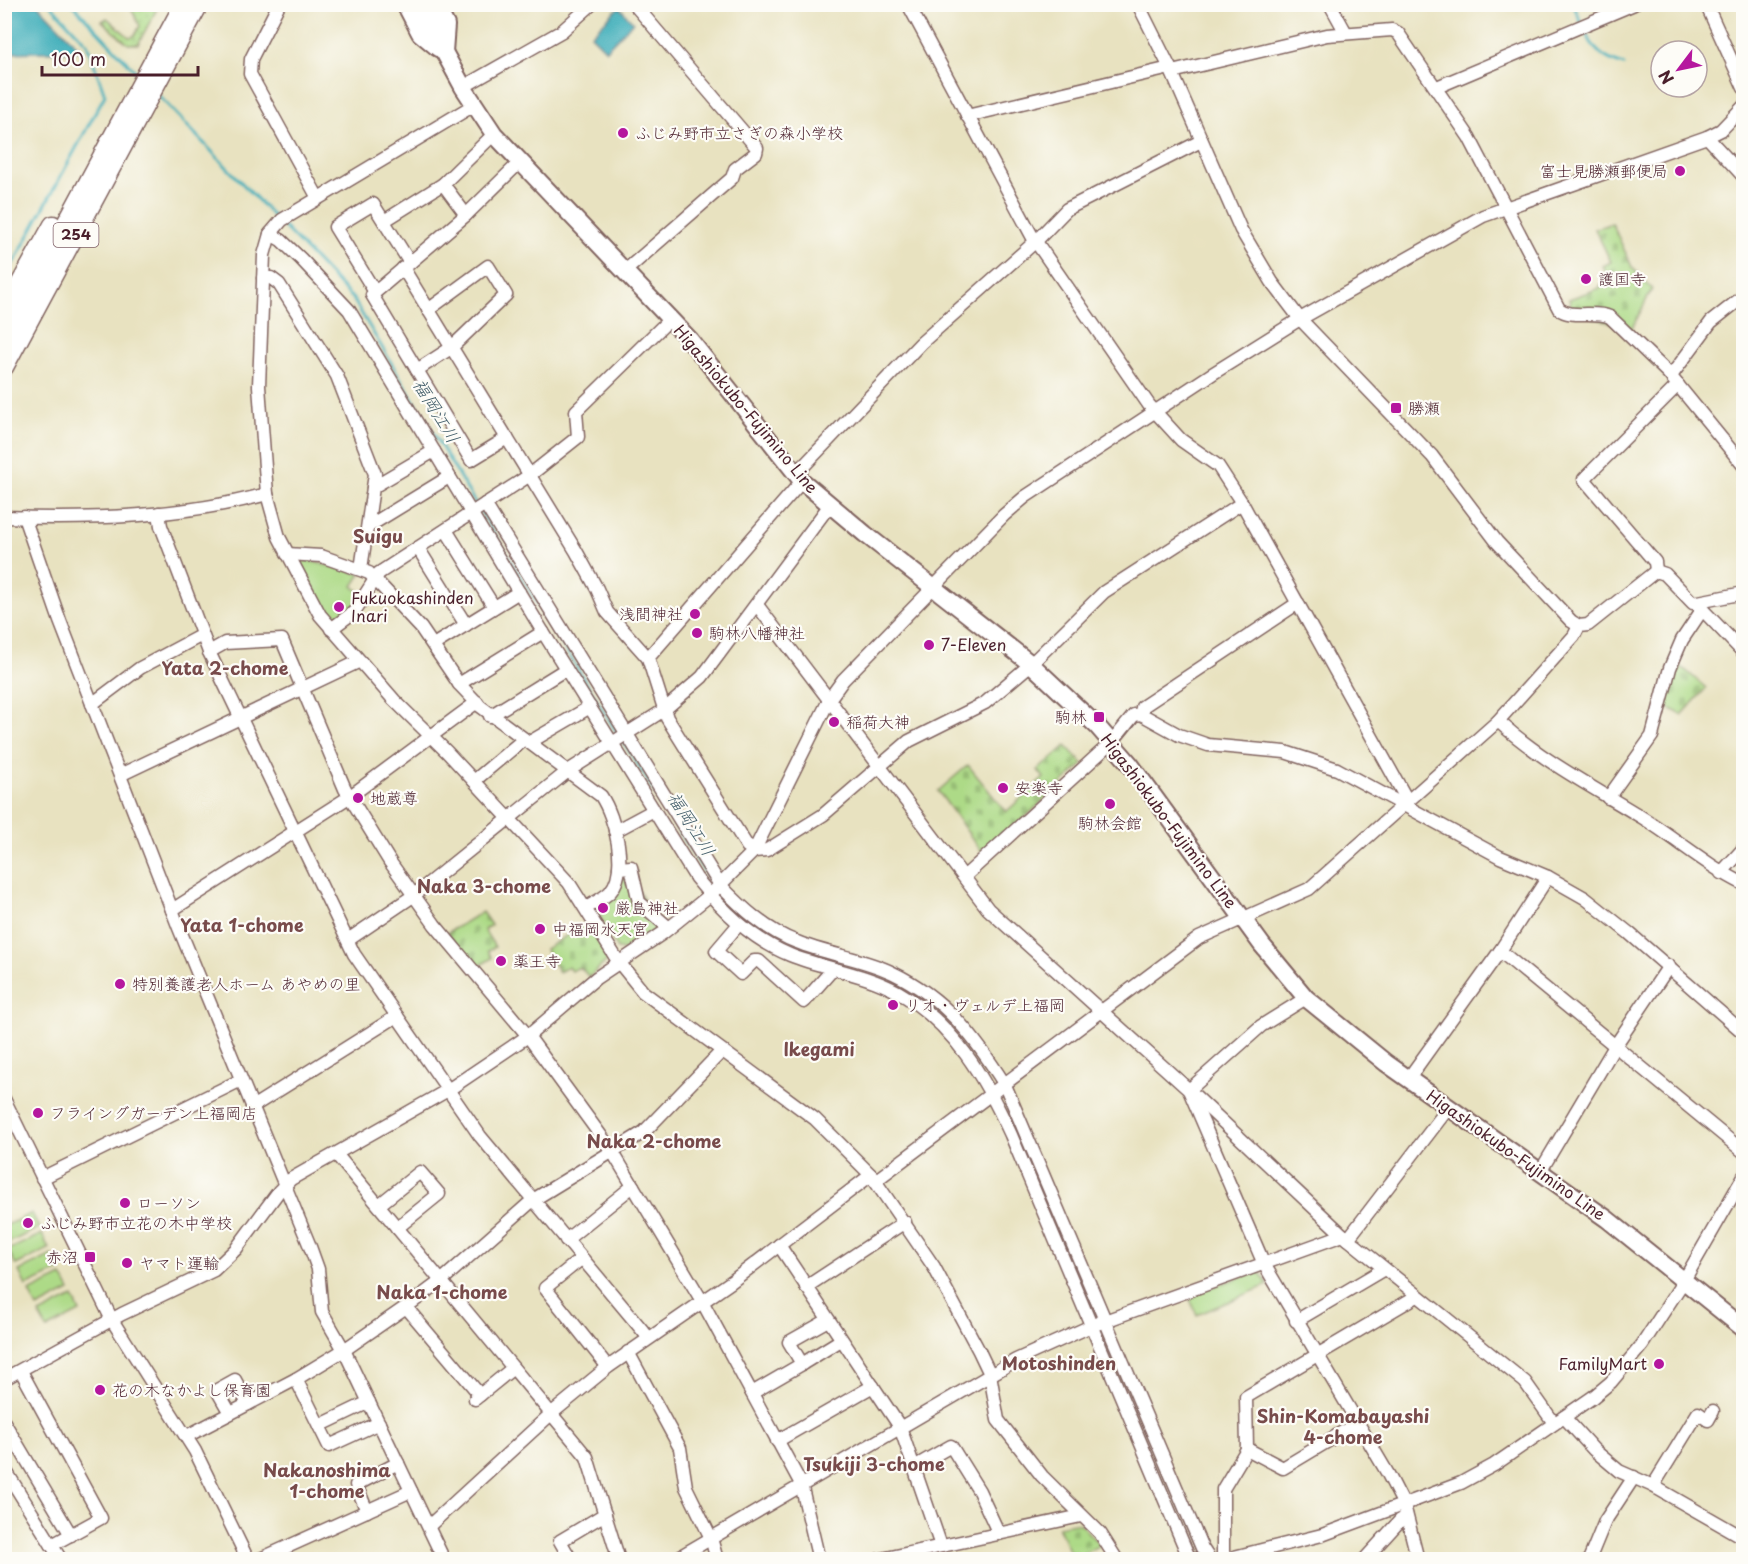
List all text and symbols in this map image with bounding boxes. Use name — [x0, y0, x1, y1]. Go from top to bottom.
scale bar — [42, 39, 198, 77]
north arrow — [1649, 39, 1709, 99]
text: 100 m — [51, 45, 106, 72]
text: N — [1652, 66, 1679, 89]
place label: ふじみ野市立さぎの森小学校 — [635, 120, 843, 144]
marker: ふじみ野市立さぎの森小学校 — [616, 126, 630, 140]
place label: 富士見勝瀬郵便局 — [1540, 158, 1668, 182]
marker: 富士見勝瀬郵便局 — [1673, 164, 1687, 178]
road number: 254 — [54, 223, 98, 247]
place label: 護国寺 — [1598, 266, 1646, 290]
marker: 護国寺 — [1579, 272, 1593, 286]
street label: Higashiokubo-Fujimino Line — [669, 319, 825, 498]
water label: 福岡江川 — [407, 372, 467, 448]
place label: 勝瀬 — [1408, 395, 1440, 419]
marker: 勝瀬 — [1389, 401, 1403, 415]
district label: Suigu — [353, 522, 403, 549]
place label: Fukuokashinden Inari — [351, 585, 474, 627]
marker: Fukuokashinden Inari — [332, 600, 346, 614]
place label: 浅間神社 — [619, 601, 683, 625]
marker: 浅間神社 — [688, 607, 702, 621]
place label: 駒林八幡神社 — [709, 620, 805, 644]
marker: 駒林八幡神社 — [690, 626, 704, 640]
place label: 7-Eleven — [941, 632, 1006, 656]
marker: 7-Eleven — [922, 638, 936, 652]
district label: Yata 2-chome — [162, 654, 289, 681]
place label: 駒林 — [1055, 704, 1087, 728]
place label: 稲荷大神 — [846, 709, 910, 733]
marker: 駒林 — [1092, 710, 1106, 724]
marker: 稲荷大神 — [827, 715, 841, 729]
street label: Higashiokubo-Fujimino Line — [1096, 728, 1244, 913]
place label: 安楽寺 — [1015, 775, 1063, 799]
marker: 安楽寺 — [996, 781, 1010, 795]
place label: 地蔵尊 — [370, 785, 418, 809]
water label: 福岡江川 — [662, 786, 723, 861]
marker: 地蔵尊 — [351, 791, 365, 805]
marker: 駒林会館 — [1103, 797, 1117, 811]
place label: 駒林会館 — [1078, 810, 1142, 834]
district label: Naka 3-chome — [417, 872, 551, 899]
place label: 厳島神社 — [615, 895, 679, 919]
marker: 厳島神社 — [596, 901, 610, 915]
district label: Yata 1-chome — [180, 911, 304, 938]
place label: 中福岡水天宮 — [552, 916, 648, 940]
marker: 中福岡水天宮 — [533, 922, 547, 936]
place label: 薬王寺 — [513, 948, 561, 972]
marker: 薬王寺 — [494, 954, 508, 968]
place label: 特別養護老人ホーム あやめの里 — [132, 971, 361, 995]
marker: 特別養護老人ホーム あやめの里 — [113, 977, 127, 991]
place label: リオ・ヴェルデ上福岡 — [905, 992, 1065, 1016]
marker: リオ・ヴェルデ上福岡 — [886, 998, 900, 1012]
district label: Ikegami — [783, 1035, 855, 1062]
street label: Higashiokubo-Fujimino Line — [1422, 1083, 1611, 1225]
place label: フライングガーデン上福岡店 — [50, 1100, 257, 1124]
marker: フライングガーデン上福岡店 — [31, 1106, 45, 1120]
district label: Naka 2-chome — [587, 1127, 722, 1154]
place label: ローソン — [137, 1190, 201, 1214]
marker: ローソン — [118, 1196, 132, 1210]
place label: ふじみ野市立花の木中学校 — [40, 1210, 232, 1234]
marker: ふじみ野市立花の木中学校 — [21, 1216, 35, 1230]
place label: 赤沼 — [46, 1244, 78, 1268]
marker: 赤沼 — [83, 1250, 97, 1264]
place label: ヤマト運輸 — [139, 1250, 219, 1274]
marker: ヤマト運輸 — [120, 1256, 134, 1270]
district label: Naka 1-chome — [377, 1278, 508, 1305]
district label: Motoshinden — [1002, 1349, 1116, 1376]
place label: FamilyMart — [1559, 1351, 1647, 1375]
marker: FamilyMart — [1652, 1357, 1666, 1371]
place label: 花の木なかよし保育園 — [112, 1377, 271, 1401]
marker: 花の木なかよし保育園 — [93, 1383, 107, 1397]
district label: Shin-Komabayashi 4-chome — [1257, 1402, 1429, 1450]
district label: Tsukiji 3-chome — [803, 1450, 945, 1477]
district label: Nakanoshima 1-chome — [263, 1456, 391, 1504]

